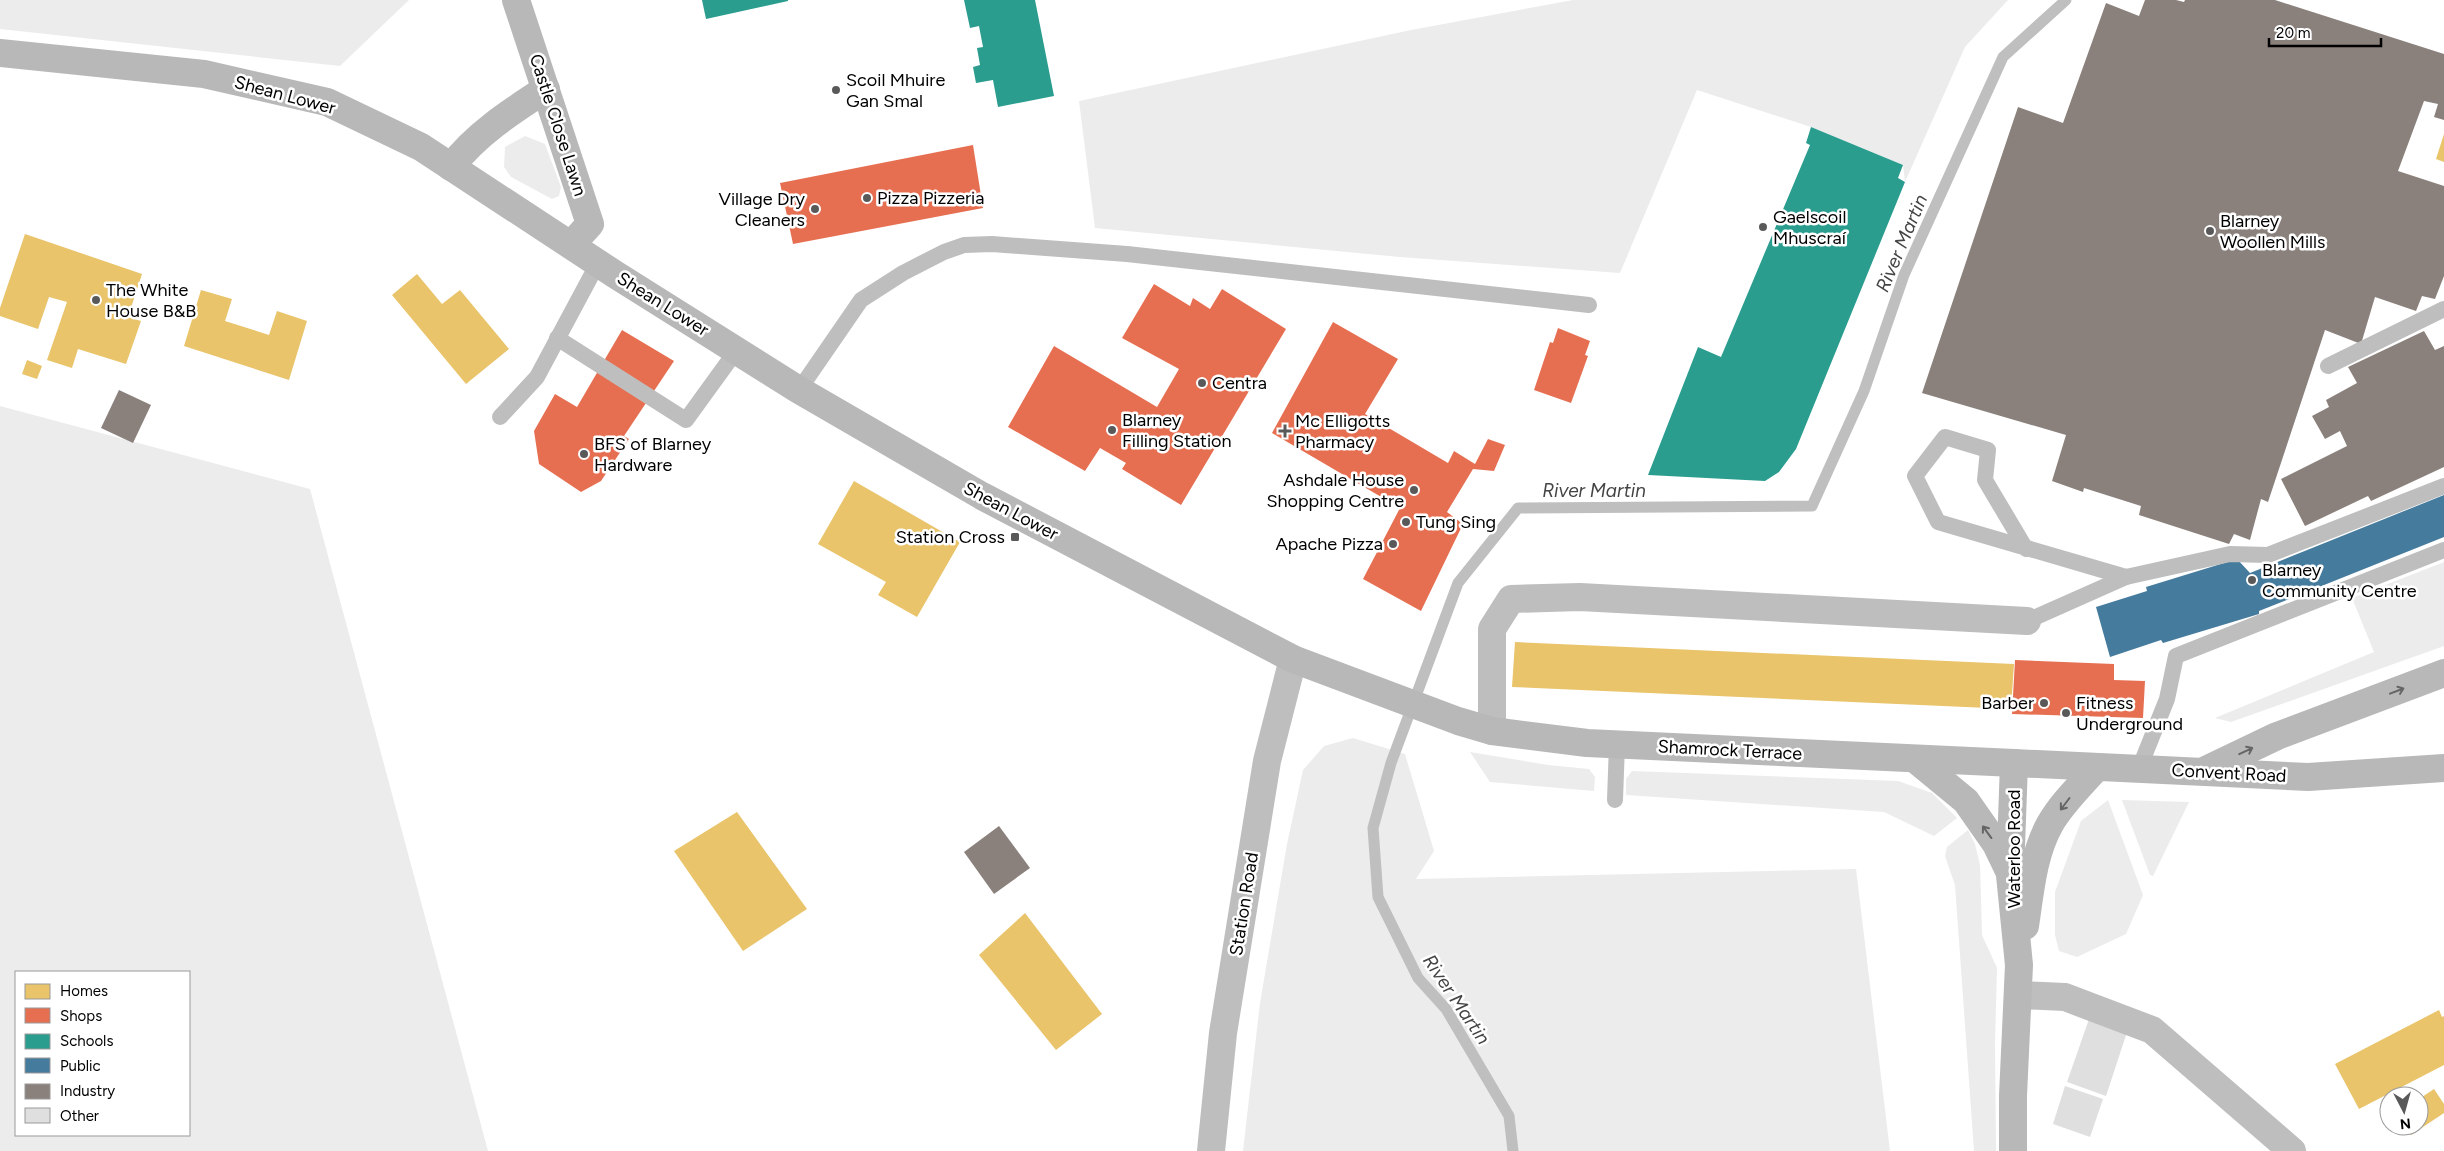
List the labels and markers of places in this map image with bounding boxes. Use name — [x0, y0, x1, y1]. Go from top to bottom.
place label: Scoil Mhuire Gan Smal — [846, 69, 945, 112]
marker: Scoil Mhuire Gan Smal — [830, 84, 842, 96]
place label: Pizza Pizzeria — [877, 187, 984, 209]
place label: Village Dry Cleaners — [718, 188, 806, 231]
marker: Pizza Pizzeria — [861, 192, 873, 204]
marker: Village Dry Cleaners — [809, 203, 821, 215]
place label: Gaelscoil Mhuscraí — [1773, 206, 1847, 249]
place label: Blarney Woollen Mills — [2220, 210, 2325, 253]
marker: Gaelscoil Mhuscraí — [1757, 221, 1769, 233]
marker: Blarney Woollen Mills — [2204, 225, 2216, 237]
place label: The White House B&B — [106, 279, 196, 322]
marker: The White House B&B — [90, 294, 102, 306]
place label: Centra — [1212, 372, 1267, 394]
marker: Centra — [1196, 377, 1208, 389]
place label: Blarney Filling Station — [1122, 409, 1232, 452]
place label: Mc Elligotts Pharmacy — [1295, 410, 1390, 453]
marker: Blarney Filling Station — [1106, 424, 1118, 436]
marker: Mc Elligotts Pharmacy — [1279, 425, 1291, 437]
place label: BFS of Blarney Hardware — [594, 433, 712, 476]
marker: BFS of Blarney Hardware — [578, 448, 590, 460]
place label: Ashdale House Shopping Centre — [1266, 469, 1404, 512]
marker: Ashdale House Shopping Centre — [1408, 484, 1420, 496]
place label: Tung Sing — [1416, 511, 1496, 533]
marker: Tung Sing — [1400, 516, 1412, 528]
place label: Station Cross — [896, 526, 1005, 548]
marker: Station Cross — [1009, 531, 1021, 543]
place label: Apache Pizza — [1275, 533, 1383, 555]
marker: Apache Pizza — [1387, 538, 1399, 550]
place label: Blarney Community Centre — [2262, 559, 2417, 602]
marker: Blarney Community Centre — [2246, 574, 2258, 586]
place label: Barber — [1981, 692, 2034, 714]
place label: Fitness Underground — [2076, 692, 2183, 735]
marker: Barber — [2038, 697, 2050, 709]
marker: Fitness Underground — [2060, 707, 2072, 719]

